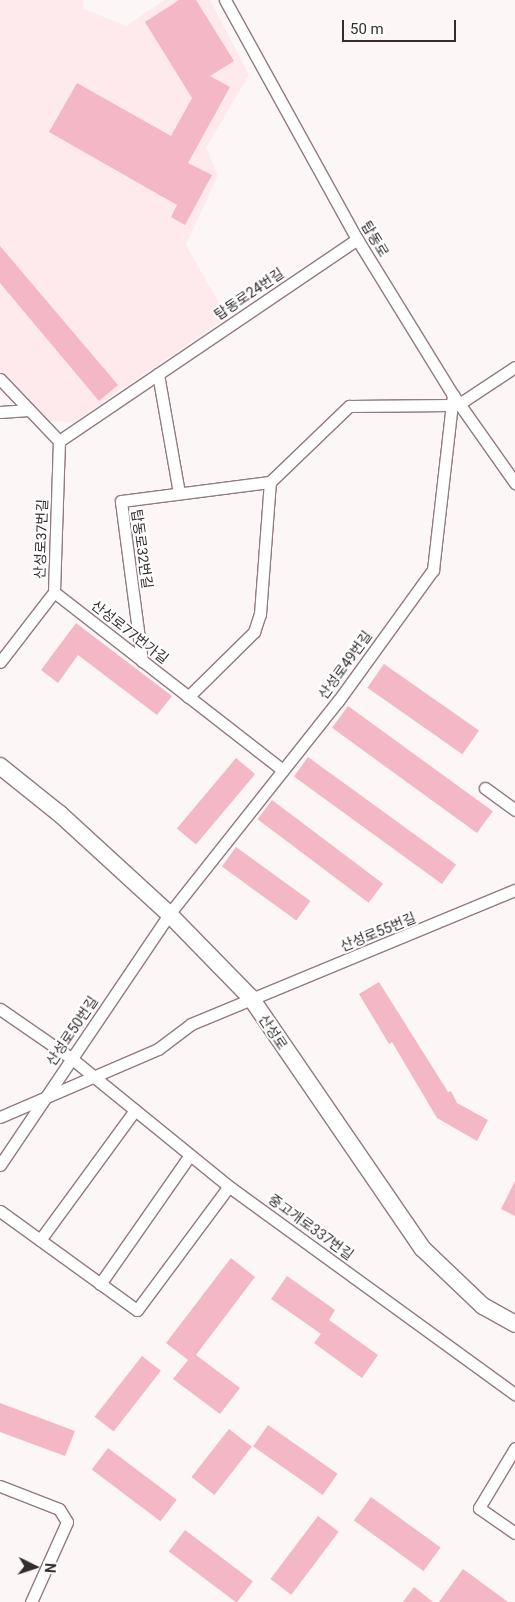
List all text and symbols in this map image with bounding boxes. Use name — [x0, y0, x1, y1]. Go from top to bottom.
scale bar — [345, 10, 459, 42]
text: 50 m — [350, 20, 384, 38]
street label: 탑동로 — [358, 218, 392, 260]
street label: 탑동로24번길 — [211, 265, 287, 323]
street label: 산성로37번길 — [31, 499, 51, 579]
street label: 탑동로32번길 — [128, 508, 156, 590]
street label: 산성로77번가길 — [88, 597, 172, 667]
street label: 산성로49번길 — [315, 628, 375, 702]
street label: 산성로55번길 — [338, 909, 418, 955]
street label: 산성로50번길 — [43, 993, 101, 1069]
street label: 산성로 — [255, 1011, 291, 1053]
street label: 중고개로337번길 — [265, 1191, 357, 1263]
north arrow — [10, 1542, 60, 1592]
text: N — [42, 1563, 58, 1574]

